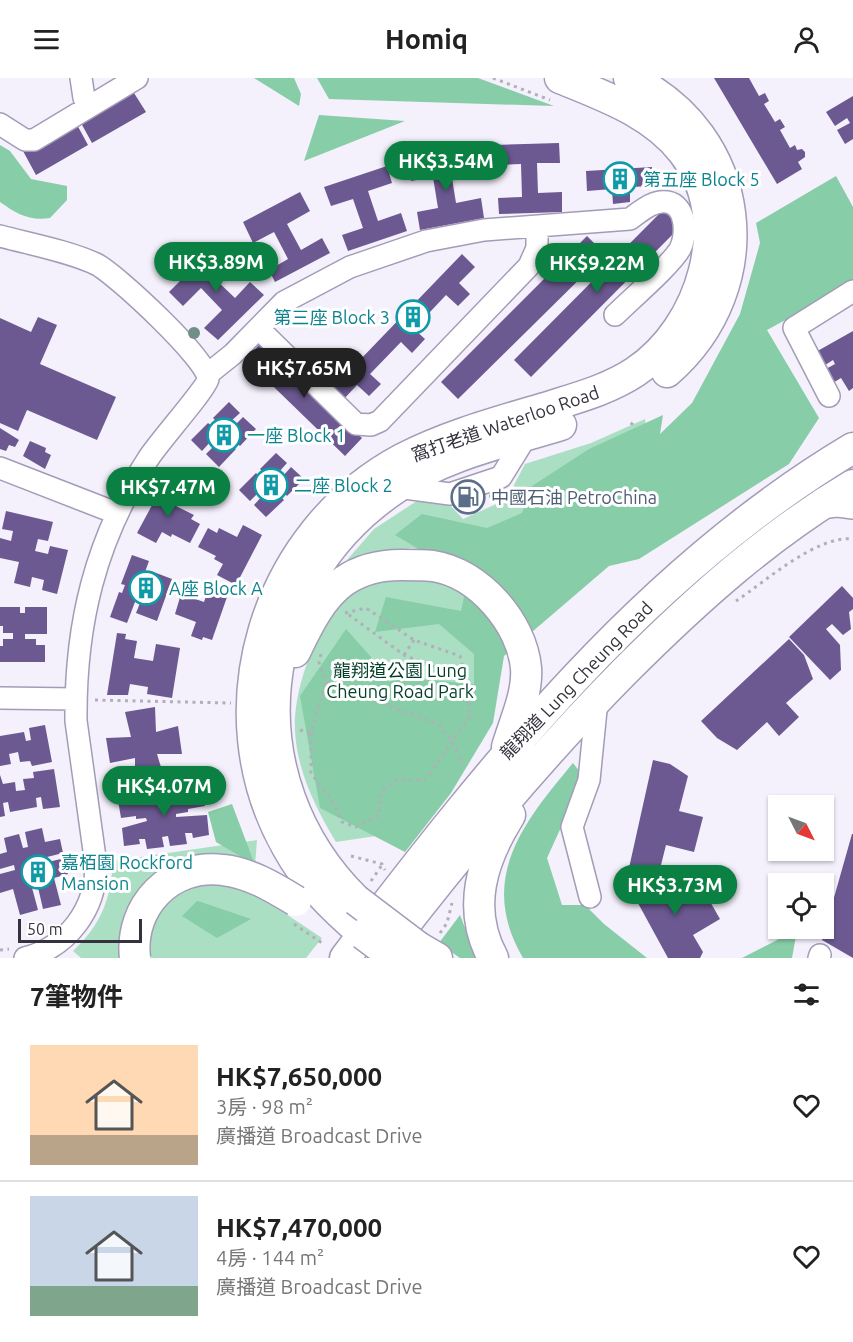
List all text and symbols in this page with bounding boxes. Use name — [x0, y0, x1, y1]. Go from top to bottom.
icon: menu — [30, 23, 63, 56]
icon: person — [790, 23, 823, 56]
text: Homiq — [385, 24, 468, 54]
pin: HK$3.54M — [384, 141, 508, 192]
text: HK$3.54M — [398, 149, 494, 172]
building icon: 第五座 Block 5 — [602, 161, 638, 197]
place label: 第五座 Block 5 — [643, 169, 760, 189]
pin: HK$3.89M — [154, 242, 278, 293]
pin: HK$9.22M — [535, 243, 659, 294]
text: HK$3.89M — [168, 250, 264, 273]
text: HK$9.22M — [549, 251, 645, 274]
building icon: 第三座 Block 3 — [395, 299, 431, 335]
place label: 第三座 Block 3 — [273, 307, 390, 327]
pin: HK$7.65M — [242, 348, 366, 399]
text: HK$7.65M — [256, 356, 352, 379]
street label: 窩打老道 Waterloo Road — [409, 381, 601, 465]
building icon: 一座 Block 1 — [206, 417, 242, 453]
place label: 一座 Block 1 — [247, 425, 346, 445]
pin: HK$7.47M — [106, 467, 230, 518]
building icon: 二座 Block 2 — [253, 467, 289, 503]
text: HK$7.47M — [120, 475, 216, 498]
place label: 二座 Block 2 — [294, 475, 393, 495]
fuel station icon: 中國石油 PetroChina — [450, 479, 486, 515]
place label: 中國石油 PetroChina — [491, 487, 657, 507]
building icon: A座 Block A — [128, 570, 164, 606]
place label: A座 Block A — [169, 578, 263, 598]
street label: 龍翔道 Lung Cheung Road — [496, 597, 656, 763]
park label: 龍翔道公園 Lung Cheung Road Park — [326, 660, 474, 701]
pin: HK$4.07M — [102, 766, 226, 817]
text: HK$4.07M — [116, 774, 212, 797]
north arrow — [768, 795, 834, 861]
map controls — [768, 795, 834, 939]
place label: 嘉栢園 Rockford Mansion — [61, 852, 193, 893]
building icon: 嘉栢園 Rockford Mansion — [20, 854, 56, 890]
pin: HK$3.73M — [613, 865, 737, 916]
text: HK$3.73M — [627, 873, 723, 896]
button: locate — [768, 873, 834, 939]
scale bar — [18, 916, 142, 944]
text: 50 m — [27, 920, 63, 938]
icon: filters — [790, 978, 823, 1011]
text: 7筆物件 — [30, 982, 123, 1011]
text: HK$7,650,000 — [216, 1062, 382, 1091]
icon: home — [78, 1069, 150, 1141]
icon: heart — [790, 1089, 823, 1122]
text: 3房 · 98 m² — [216, 1095, 313, 1118]
text: 廣播道 Broadcast Drive — [216, 1124, 422, 1147]
text: HK$7,470,000 — [216, 1213, 382, 1242]
icon: home — [78, 1220, 150, 1292]
icon: heart — [790, 1240, 823, 1273]
text: 4房 · 144 m² — [216, 1246, 324, 1269]
text: 廣播道 Broadcast Drive — [216, 1275, 422, 1298]

